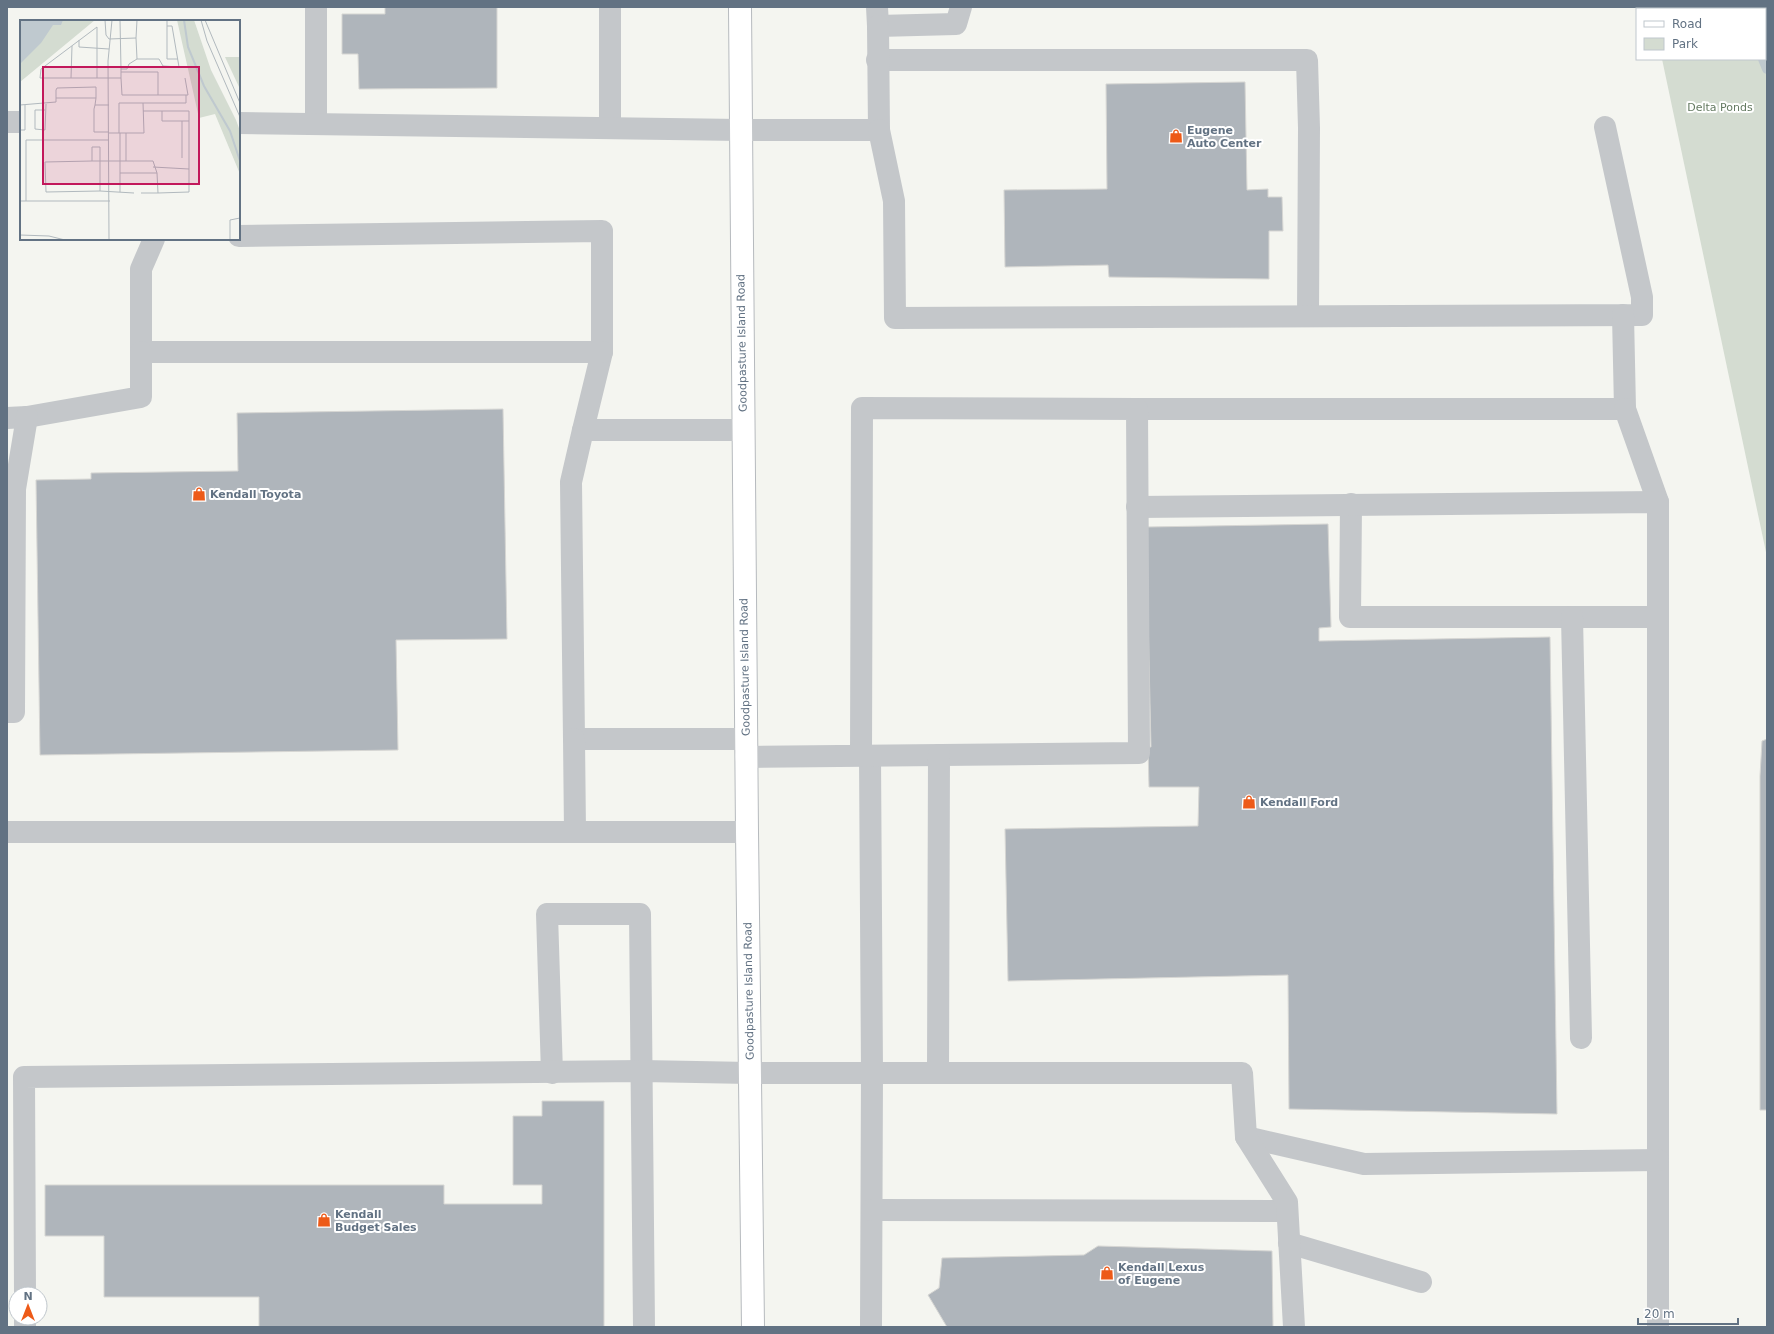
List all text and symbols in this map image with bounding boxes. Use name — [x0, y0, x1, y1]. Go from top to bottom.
legend — [1636, 8, 1766, 60]
text: Road — [1672, 17, 1702, 31]
inset map — [20, 20, 240, 240]
text: Park — [1672, 37, 1698, 51]
park label: Delta Ponds — [1687, 101, 1753, 114]
place label: Eugene Auto Center — [1187, 124, 1262, 150]
shop icon: Eugene Auto Center — [1168, 128, 1184, 144]
street label: Goodpasture Island Road — [734, 274, 750, 412]
shop icon: Kendall Toyota — [191, 486, 207, 502]
place label: Kendall Toyota — [210, 488, 301, 501]
street label: Goodpasture Island Road — [737, 598, 753, 736]
shop icon: Kendall Ford — [1241, 794, 1257, 810]
place label: Kendall Ford — [1260, 796, 1338, 809]
street label: Goodpasture Island Road — [741, 922, 757, 1060]
place label: Kendall Budget Sales — [335, 1208, 417, 1234]
shop icon: Kendall Budget Sales — [316, 1212, 332, 1228]
place label: Kendall Lexus of Eugene — [1118, 1261, 1205, 1287]
shop icon: Kendall Lexus of Eugene — [1099, 1265, 1115, 1281]
north arrow — [8, 1286, 48, 1326]
text: N — [23, 1290, 33, 1303]
scale bar — [1638, 1300, 1738, 1326]
text: 20 m — [1644, 1307, 1675, 1321]

